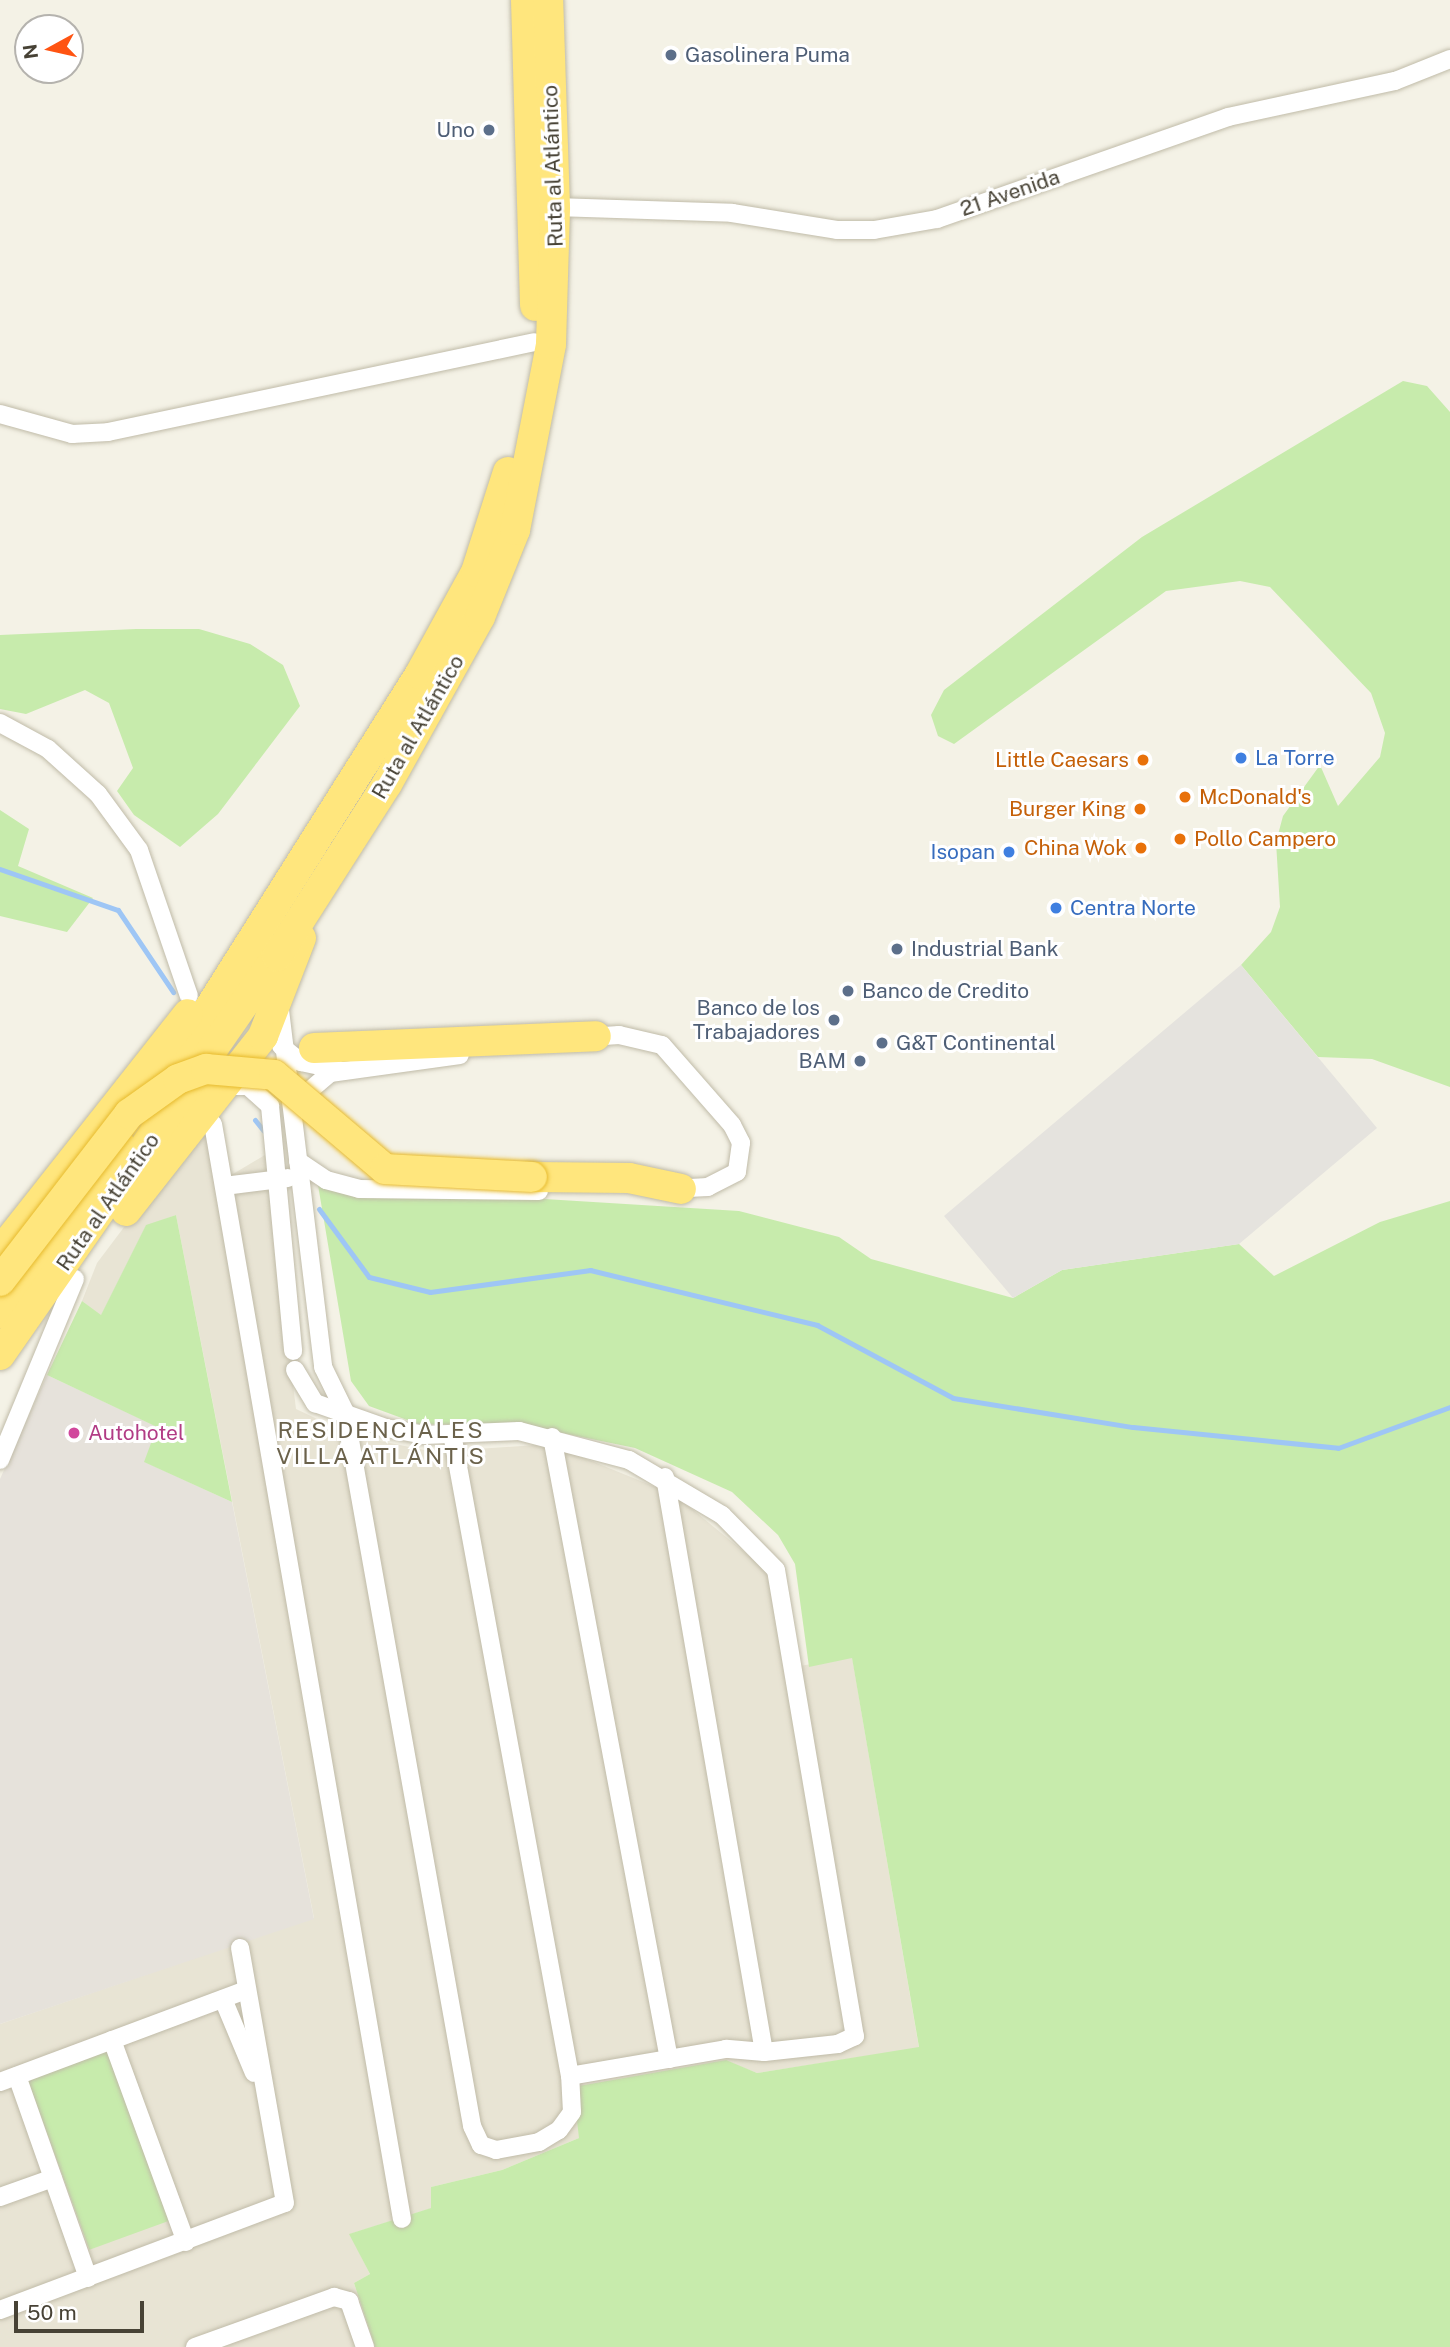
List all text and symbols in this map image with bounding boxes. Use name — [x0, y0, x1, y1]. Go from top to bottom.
north arrow — [14, 14, 84, 84]
place label: Gasolinera Puma — [685, 42, 850, 68]
text: N — [18, 43, 42, 61]
marker: Gasolinera Puma — [663, 47, 679, 63]
street label: Ruta al Atlántico — [538, 85, 568, 247]
place label: Uno — [436, 117, 475, 143]
marker: Uno — [481, 122, 497, 138]
street label: 21 Avenida — [957, 164, 1063, 222]
street label: Ruta al Atlántico — [367, 650, 469, 804]
place label: La Torre — [1255, 745, 1335, 771]
place label: Little Caesars — [995, 747, 1129, 773]
marker: La Torre — [1233, 750, 1249, 766]
marker: Little Caesars — [1135, 752, 1151, 768]
place label: McDonald's — [1199, 784, 1311, 810]
marker: McDonald's — [1177, 789, 1193, 805]
place label: Burger King — [1009, 796, 1126, 822]
marker: Burger King — [1132, 801, 1148, 817]
place label: Pollo Campero — [1194, 826, 1336, 852]
marker: Pollo Campero — [1172, 831, 1188, 847]
place label: China Wok — [1024, 835, 1127, 861]
place label: Isopan — [930, 839, 995, 865]
marker: China Wok — [1133, 840, 1149, 856]
marker: Isopan — [1001, 844, 1017, 860]
place label: Centra Norte — [1070, 895, 1196, 921]
marker: Centra Norte — [1048, 900, 1064, 916]
place label: Industrial Bank — [911, 936, 1058, 962]
marker: Industrial Bank — [889, 941, 905, 957]
place label: Banco de Credito — [862, 978, 1030, 1004]
marker: Banco de Credito — [840, 983, 856, 999]
place label: Banco de los Trabajadores — [693, 995, 820, 1045]
marker: Banco de los Trabajadores — [826, 1012, 842, 1028]
place label: G&T Continental — [896, 1030, 1056, 1056]
marker: G&T Continental — [874, 1035, 890, 1051]
place label: BAM — [799, 1048, 846, 1074]
marker: BAM — [852, 1053, 868, 1069]
street label: Ruta al Atlántico — [51, 1128, 165, 1276]
district label: RESIDENCIALES VILLA ATLÁNTIS — [278, 1416, 484, 1470]
place label: Autohotel — [88, 1420, 184, 1446]
marker: Autohotel — [66, 1425, 82, 1441]
scale bar — [18, 2288, 147, 2332]
text: 50 m — [27, 2300, 77, 2325]

